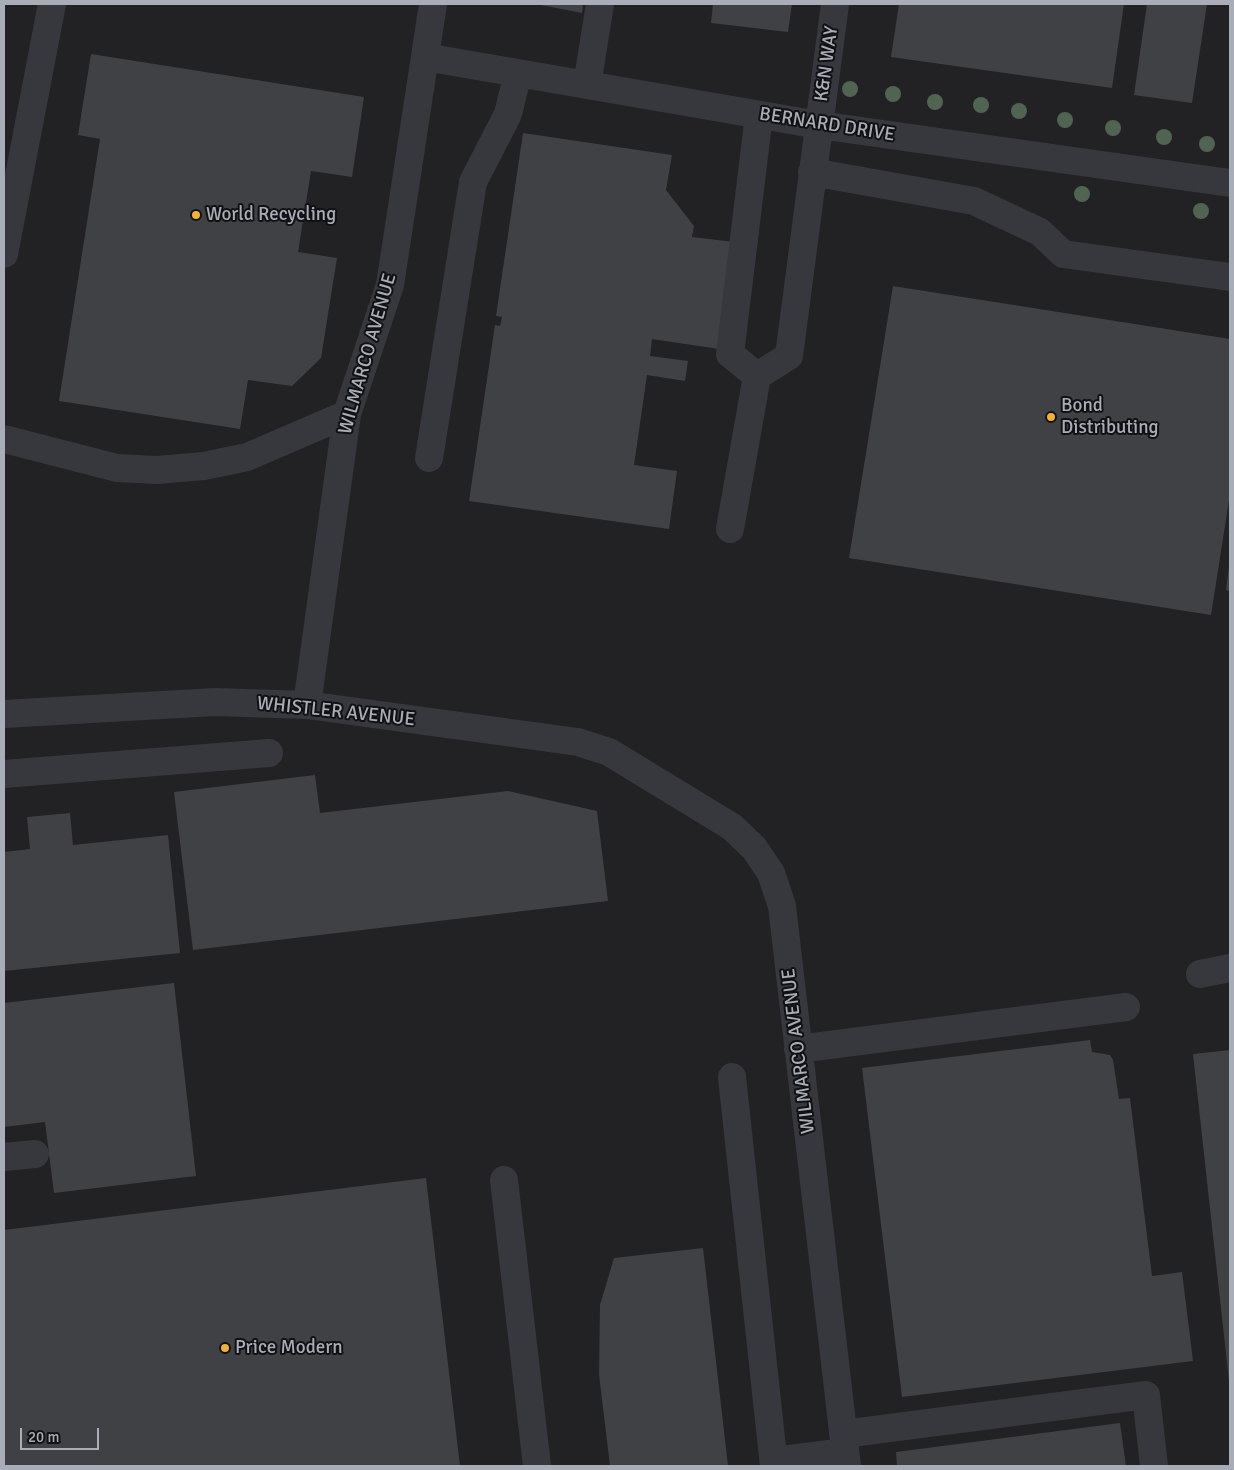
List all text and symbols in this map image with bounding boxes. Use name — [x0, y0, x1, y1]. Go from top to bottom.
street label: K&N WAY — [810, 25, 844, 103]
street label: BERNARD DRIVE — [758, 103, 896, 147]
place label: World Recycling — [206, 204, 336, 226]
marker: World Recycling — [190, 209, 202, 221]
street label: WILMARCO AVENUE — [334, 271, 402, 437]
place label: Bond Distributing — [1061, 395, 1159, 439]
marker: Bond Distributing — [1045, 411, 1057, 423]
street label: WHISTLER AVENUE — [256, 692, 416, 732]
street label: WILMARCO AVENUE — [778, 967, 820, 1135]
place label: Price Modern — [235, 1337, 343, 1359]
marker: Price Modern — [219, 1342, 231, 1354]
scale bar — [22, 1418, 101, 1450]
text: 20 m — [28, 1428, 59, 1446]

